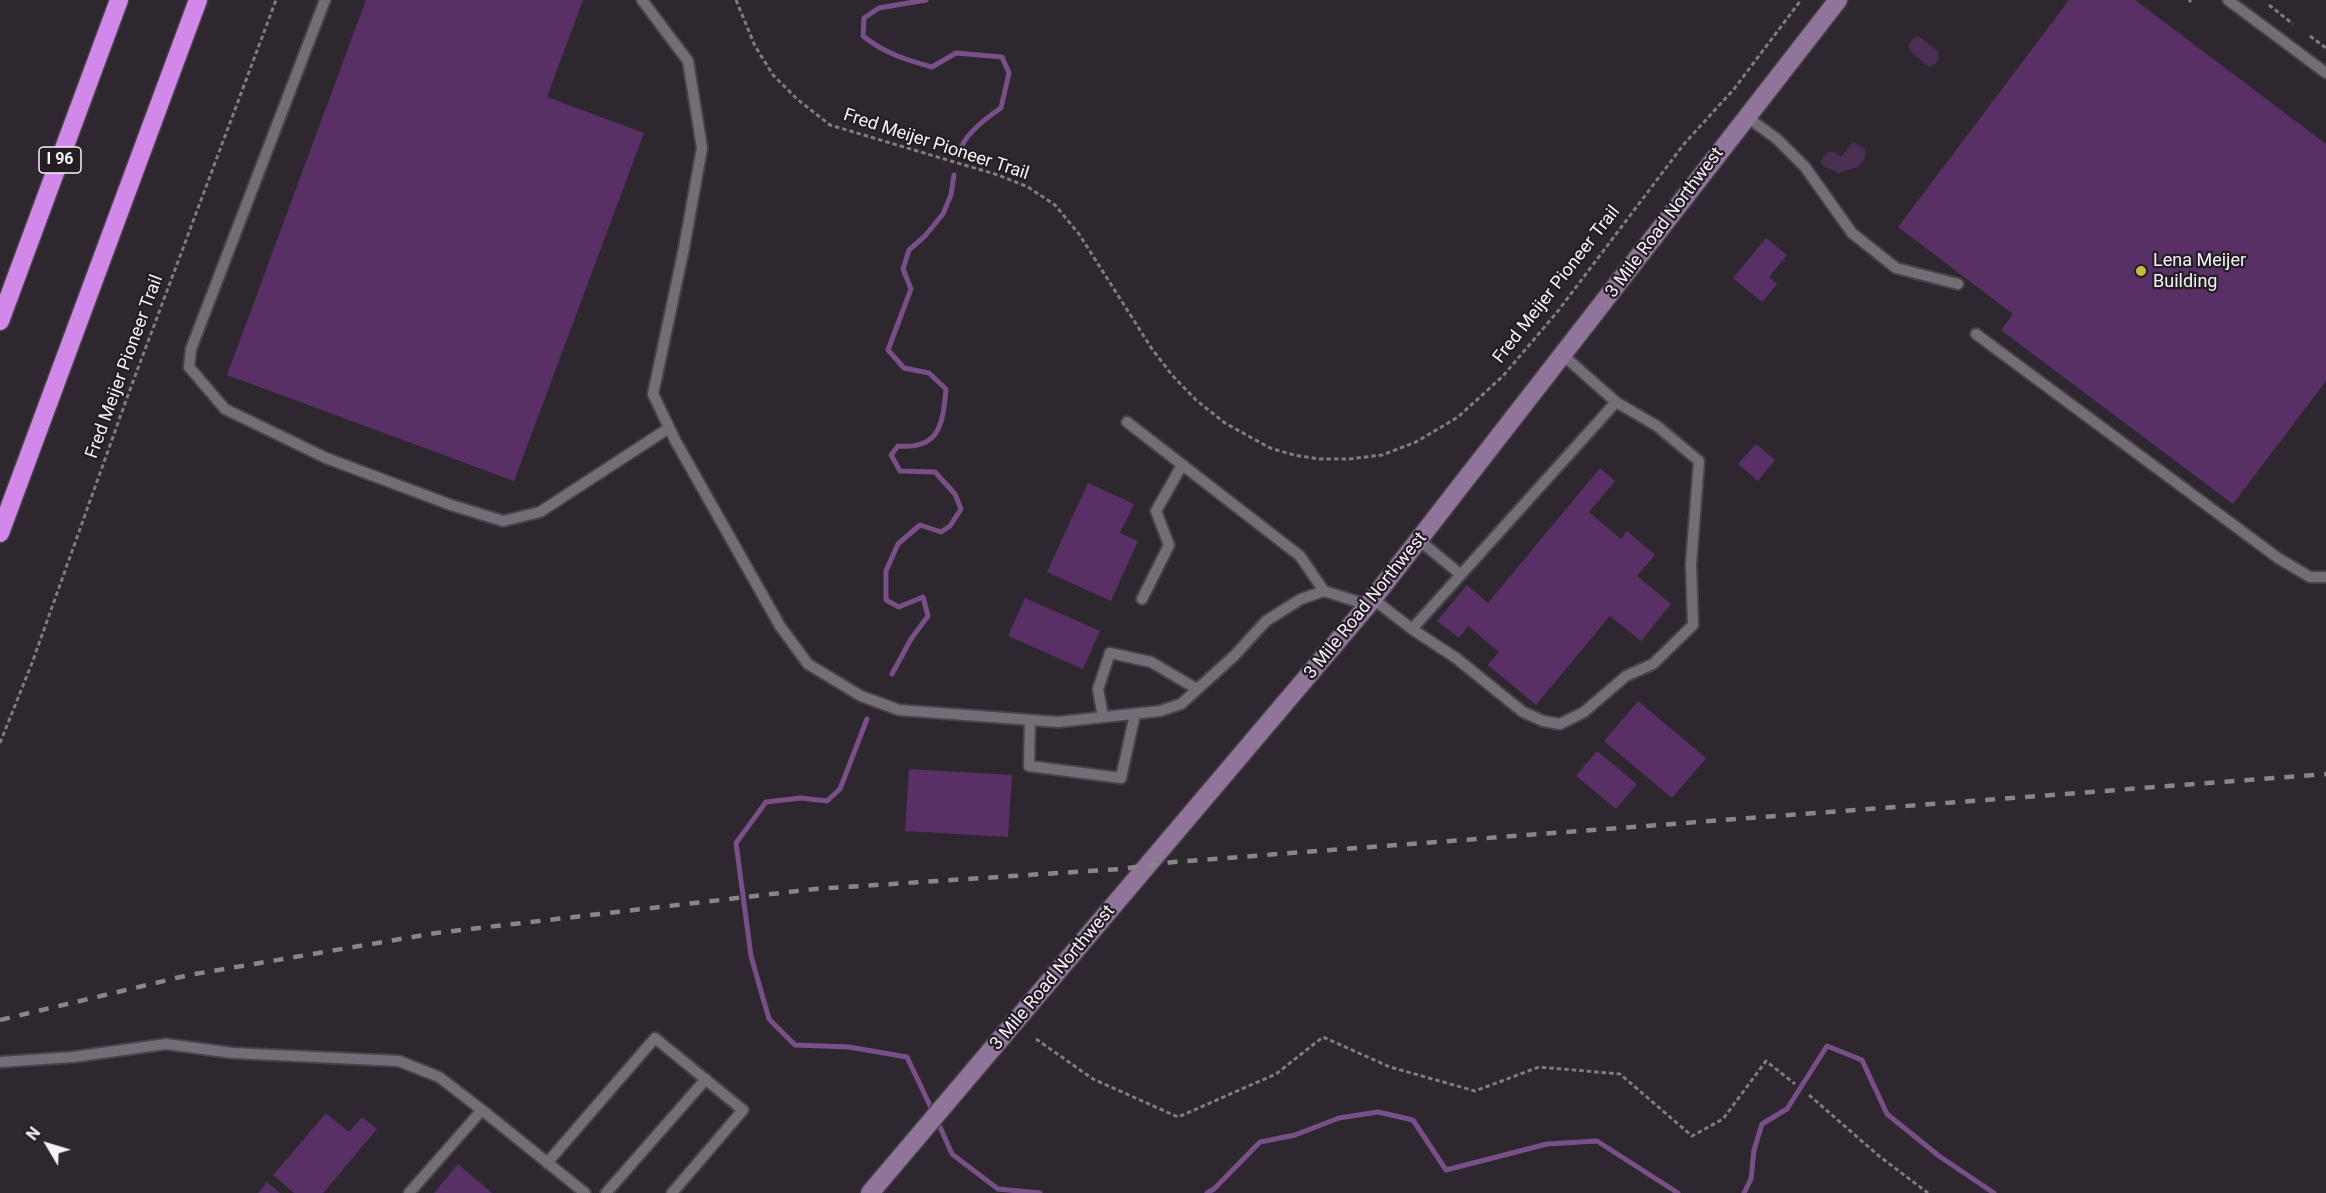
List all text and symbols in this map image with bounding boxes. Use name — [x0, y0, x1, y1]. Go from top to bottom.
street label: Fred Meijer Pioneer Trail — [840, 105, 1032, 185]
street label: 3 Mile Road Northwest — [1601, 144, 1729, 302]
road number: I 96 — [39, 147, 81, 173]
street label: Fred Meijer Pioneer Trail — [1489, 202, 1625, 368]
place label: Lena Meijer Building — [2153, 250, 2246, 292]
marker: Lena Meijer Building — [2134, 264, 2148, 278]
street label: Fred Meijer Pioneer Trail — [82, 272, 168, 462]
street label: 3 Mile Road Northwest — [1300, 528, 1432, 684]
street label: 3 Mile Road Northwest — [986, 901, 1120, 1055]
north arrow — [18, 1115, 78, 1175]
text: N — [22, 1123, 44, 1144]

